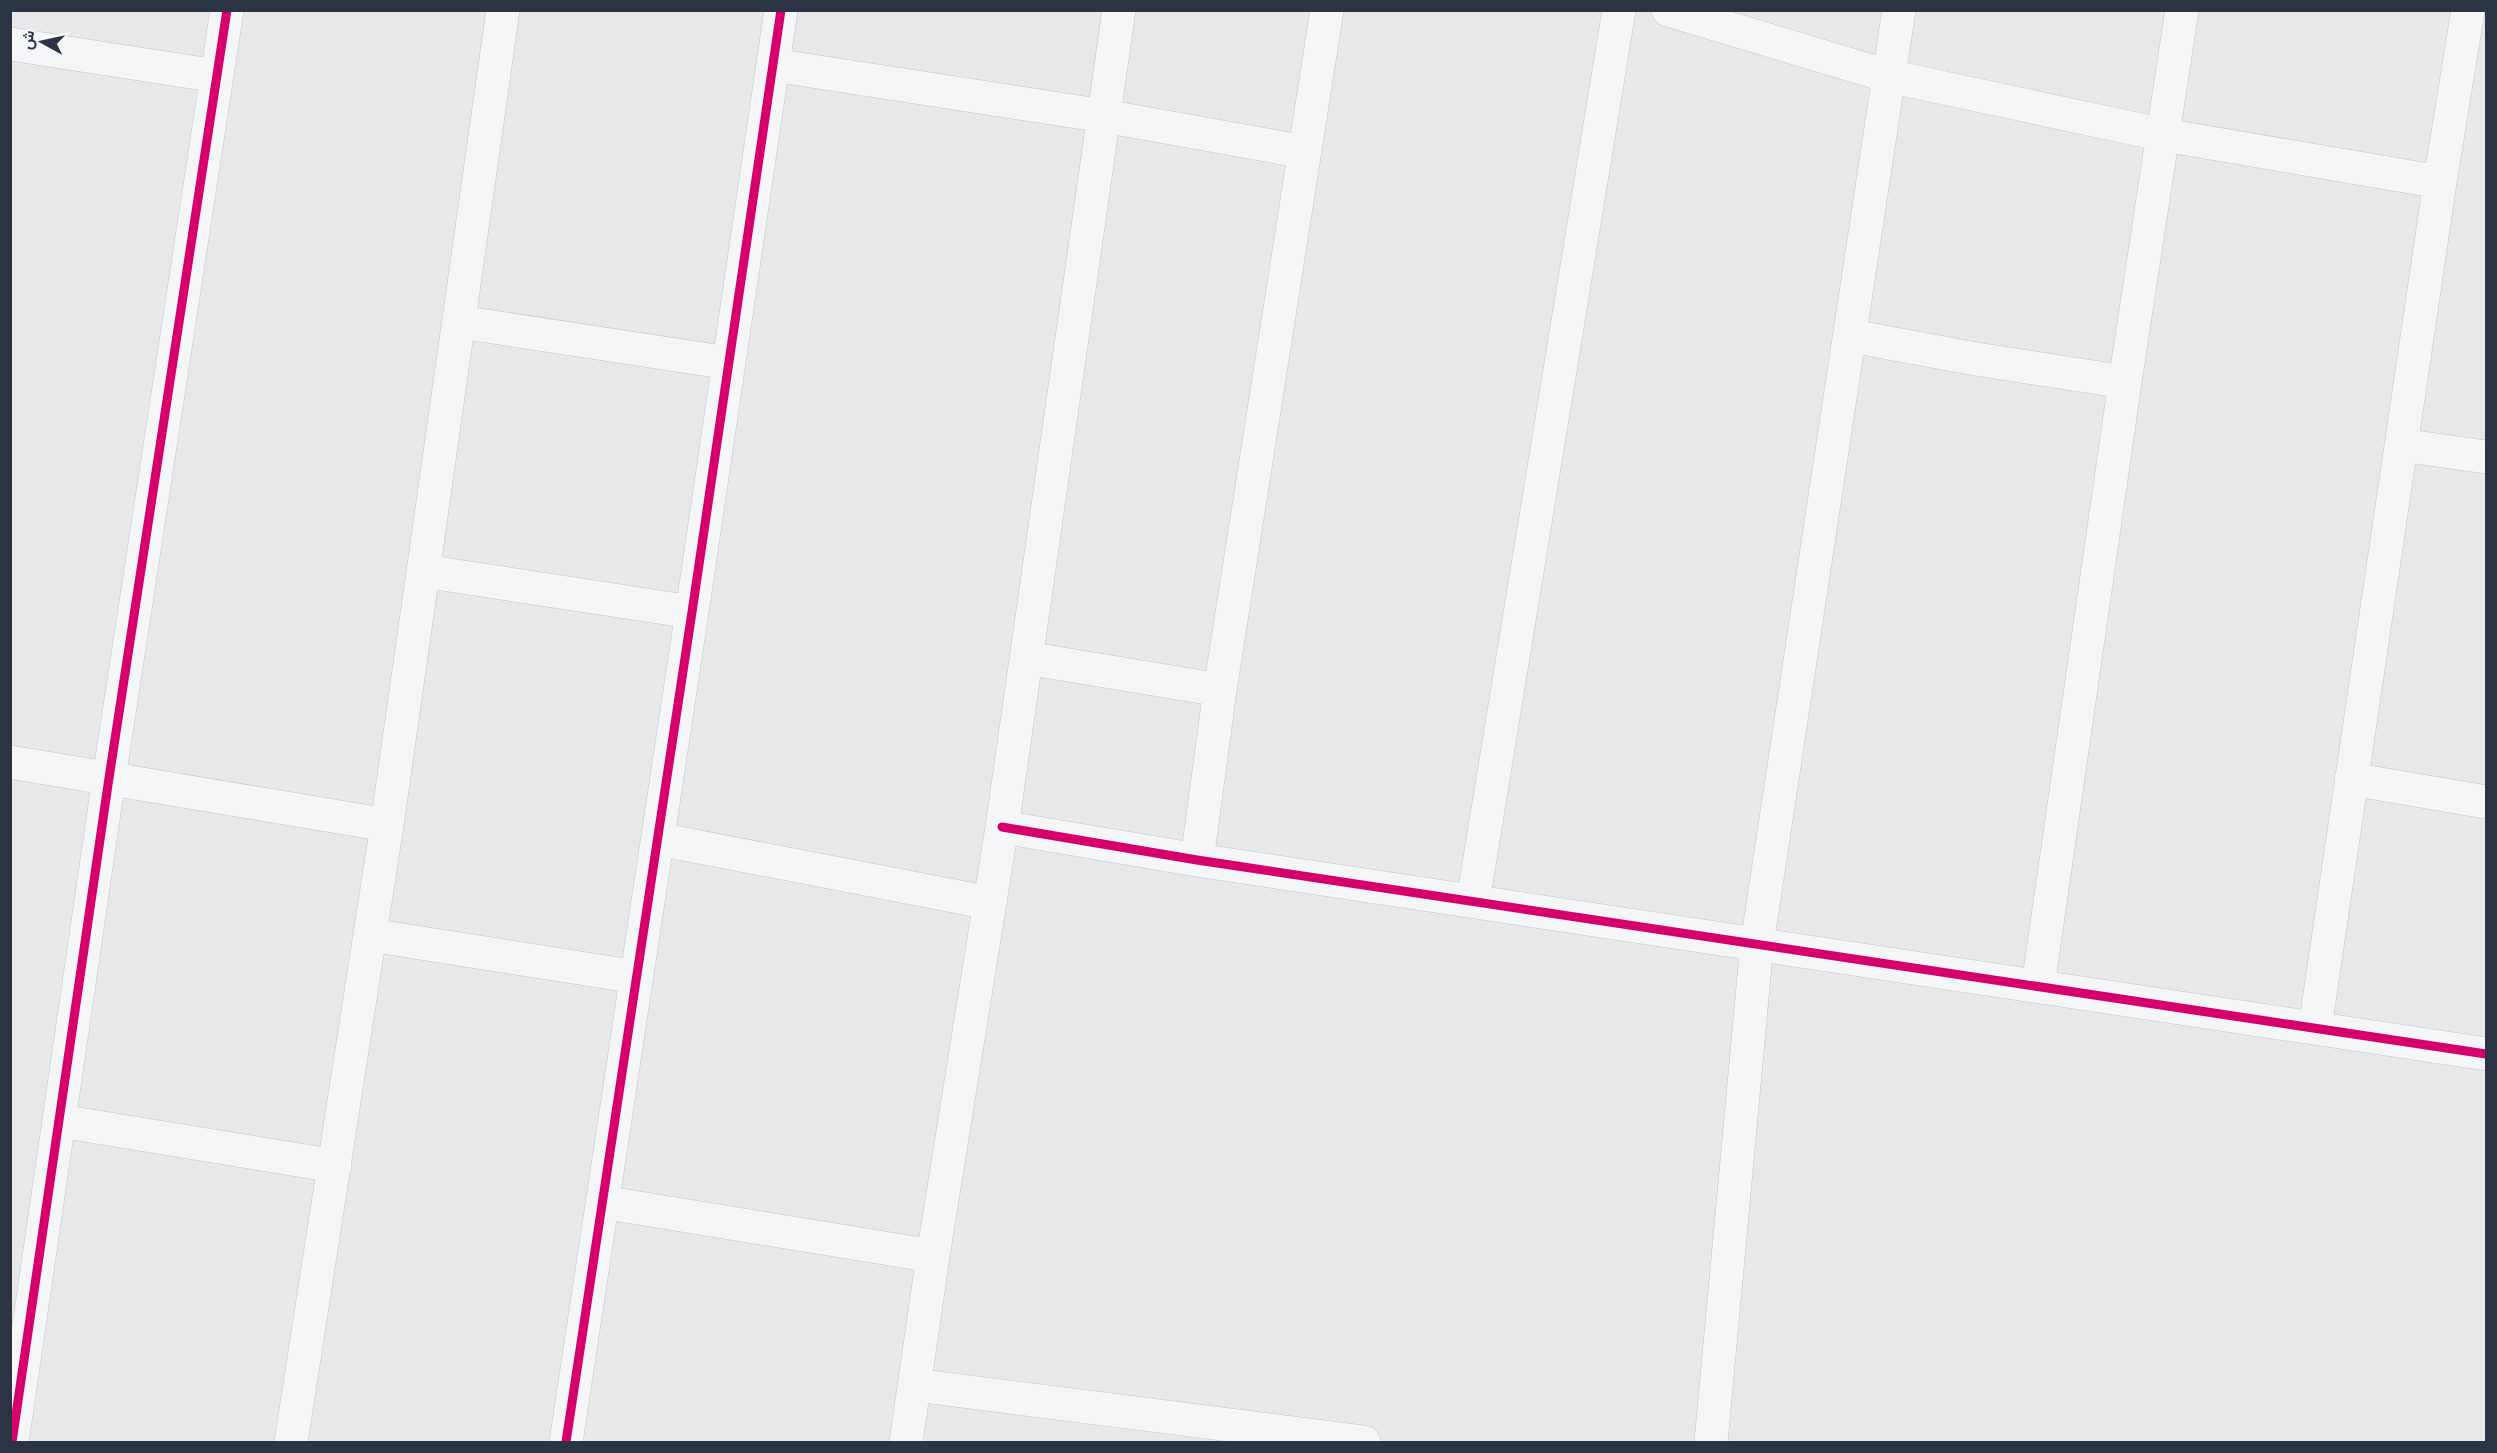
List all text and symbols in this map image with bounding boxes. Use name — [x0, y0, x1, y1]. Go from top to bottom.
north arrow — [12, 12, 72, 72]
text: ش — [17, 29, 38, 51]

